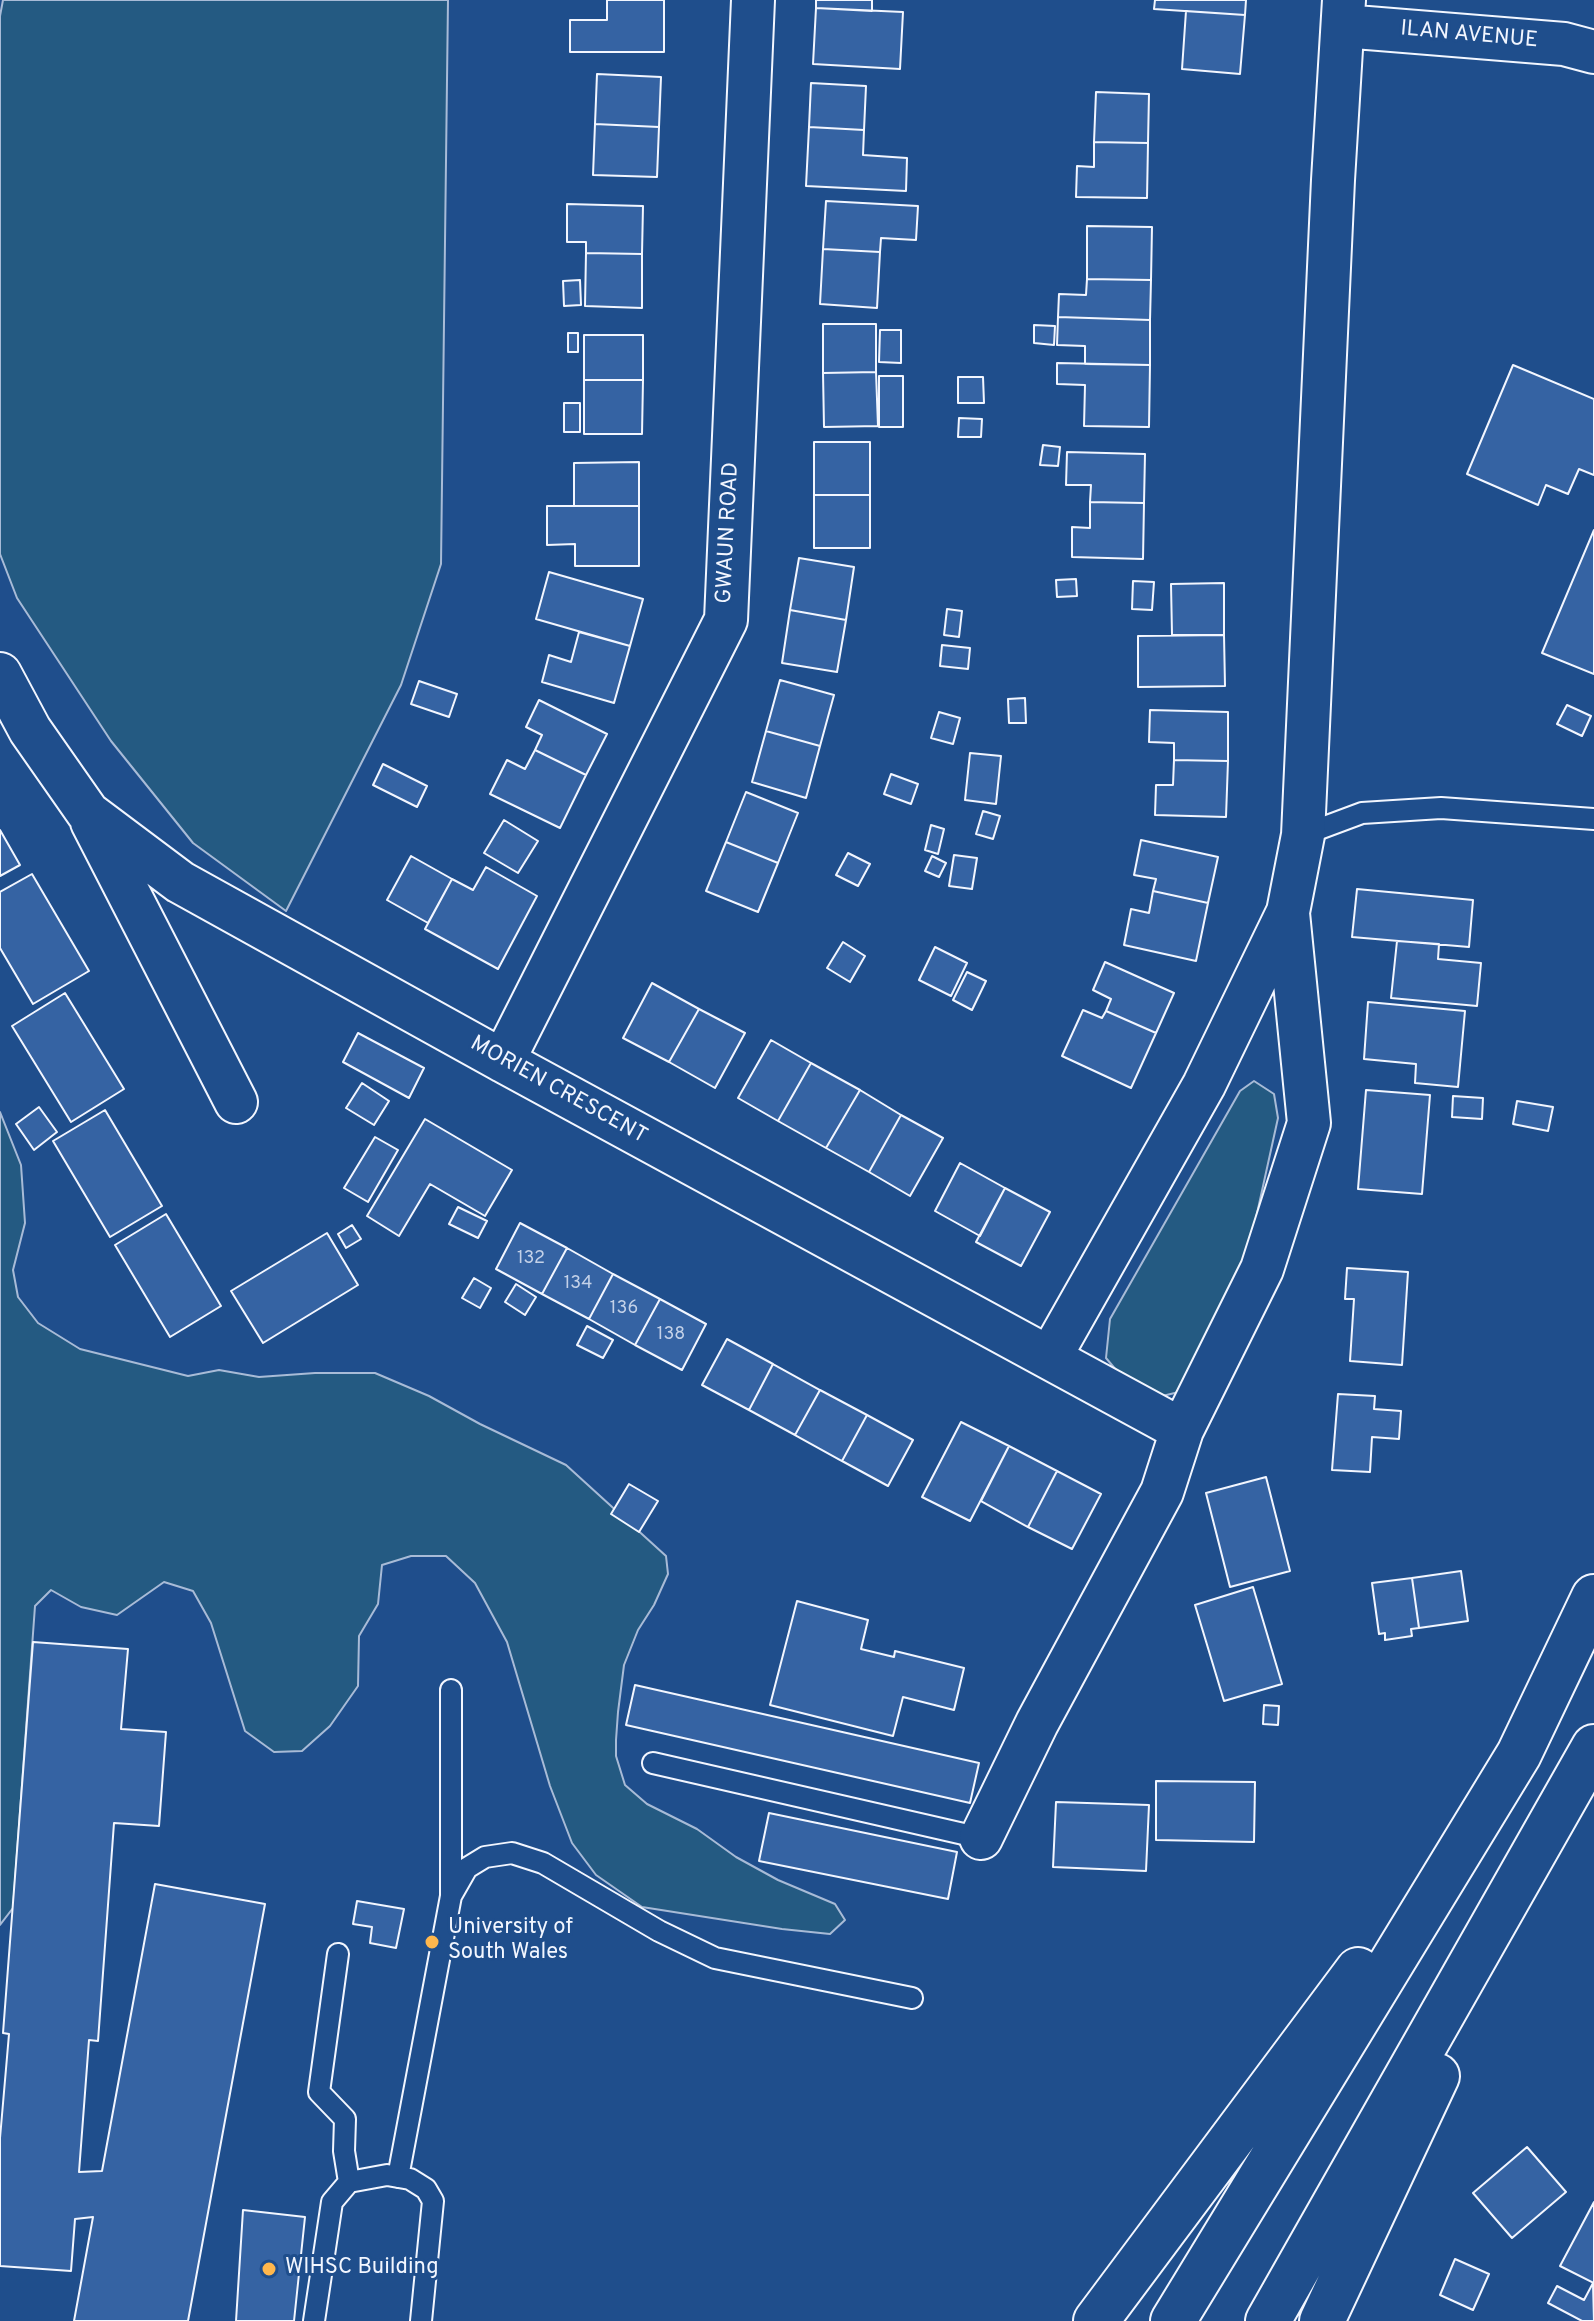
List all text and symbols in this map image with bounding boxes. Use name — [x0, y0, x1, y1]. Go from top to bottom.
street label: ILAN AVENUE — [1399, 17, 1539, 55]
street label: GWAUN ROAD — [712, 462, 746, 604]
street label: MORIEN CRESCENT — [465, 1031, 651, 1151]
house number: 132 — [517, 1248, 545, 1270]
house number: 134 — [564, 1273, 592, 1295]
house number: 136 — [610, 1298, 638, 1320]
house number: 138 — [657, 1324, 685, 1346]
place label: University of South Wales — [448, 1916, 573, 1968]
marker: University of South Wales — [423, 1933, 441, 1951]
place label: WIHSC Building — [285, 2256, 439, 2282]
marker: WIHSC Building — [260, 2260, 278, 2278]

